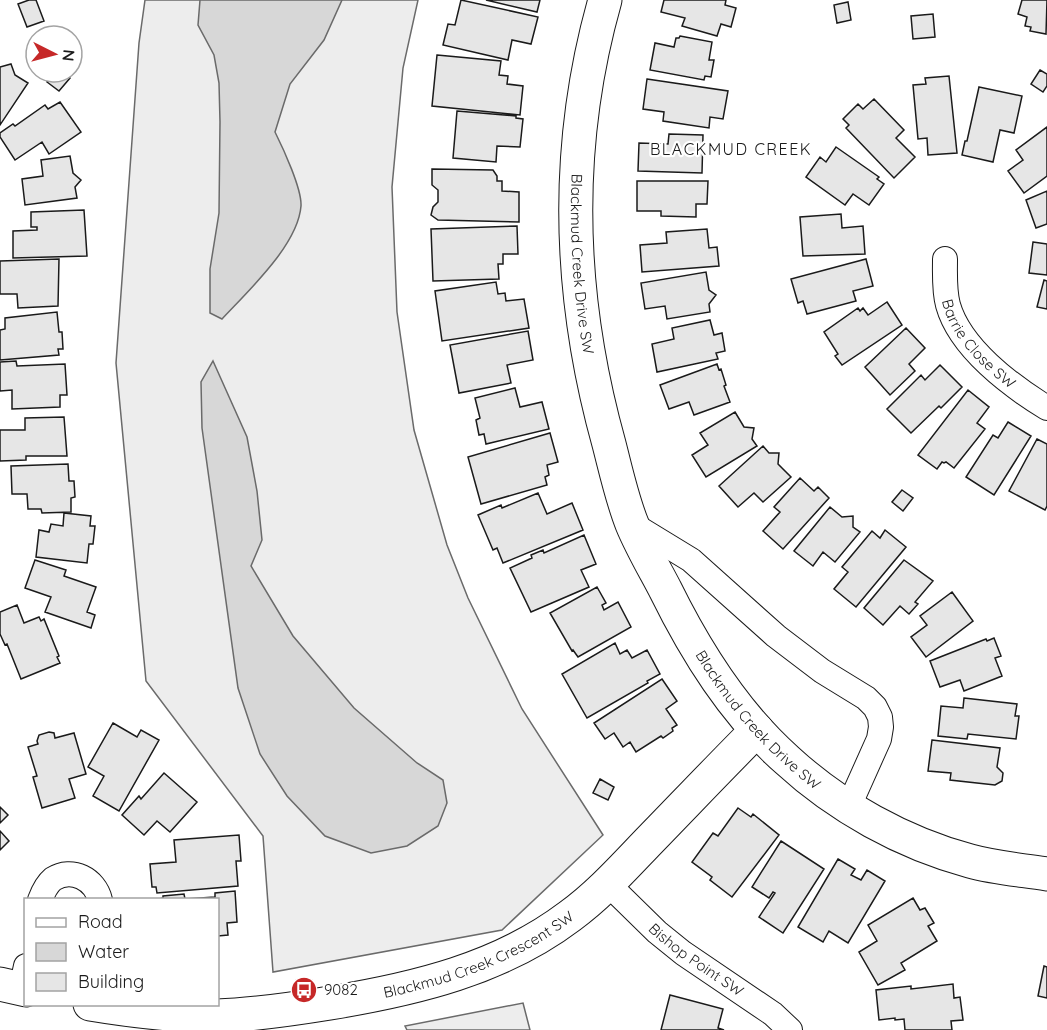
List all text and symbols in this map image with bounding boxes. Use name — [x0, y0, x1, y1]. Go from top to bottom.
north arrow — [24, 24, 84, 84]
text: N — [58, 49, 79, 62]
district label: BLACKMUD CREEK — [650, 139, 812, 159]
street label: Blackmud Creek Drive SW — [567, 173, 598, 356]
street label: Barrie Close SW — [938, 297, 1020, 393]
street label: Blackmud Creek Drive SW — [691, 647, 825, 794]
legend — [24, 898, 219, 1006]
street label: Blackmud Creek Crescent SW — [382, 906, 578, 1002]
text: Road — [78, 910, 123, 933]
street label: Bishop Point SW — [645, 919, 748, 1001]
text: Water — [78, 940, 129, 963]
text: Building — [78, 970, 144, 993]
bus stop icon: 9082 — [289, 975, 319, 1005]
place label: 9082 — [324, 980, 358, 999]

